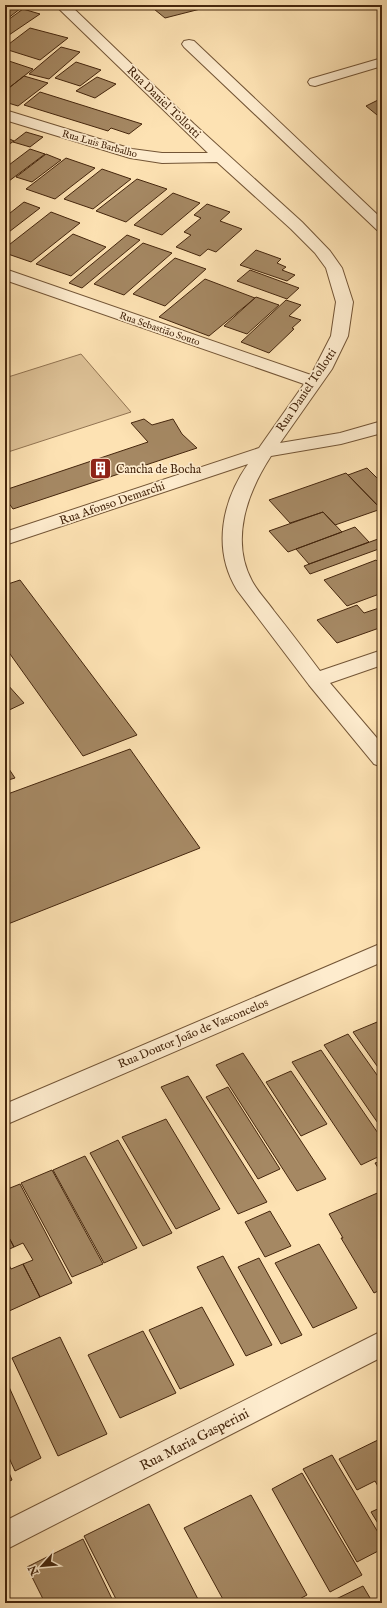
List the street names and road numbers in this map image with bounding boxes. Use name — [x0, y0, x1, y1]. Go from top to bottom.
street label: Rua Daniel Tollotti — [123, 63, 204, 142]
street label: Rua Luis Barbalho — [60, 127, 139, 162]
street label: Rua Sebastião Souto — [117, 309, 202, 350]
street label: Rua Daniel Tollotti — [273, 346, 340, 435]
street label: Rua Afonso Demarchi — [58, 478, 167, 529]
street label: Rua Doutor João de Vasconcelos — [116, 995, 271, 1073]
street label: Rua Maria Gasperini — [137, 1404, 252, 1475]

